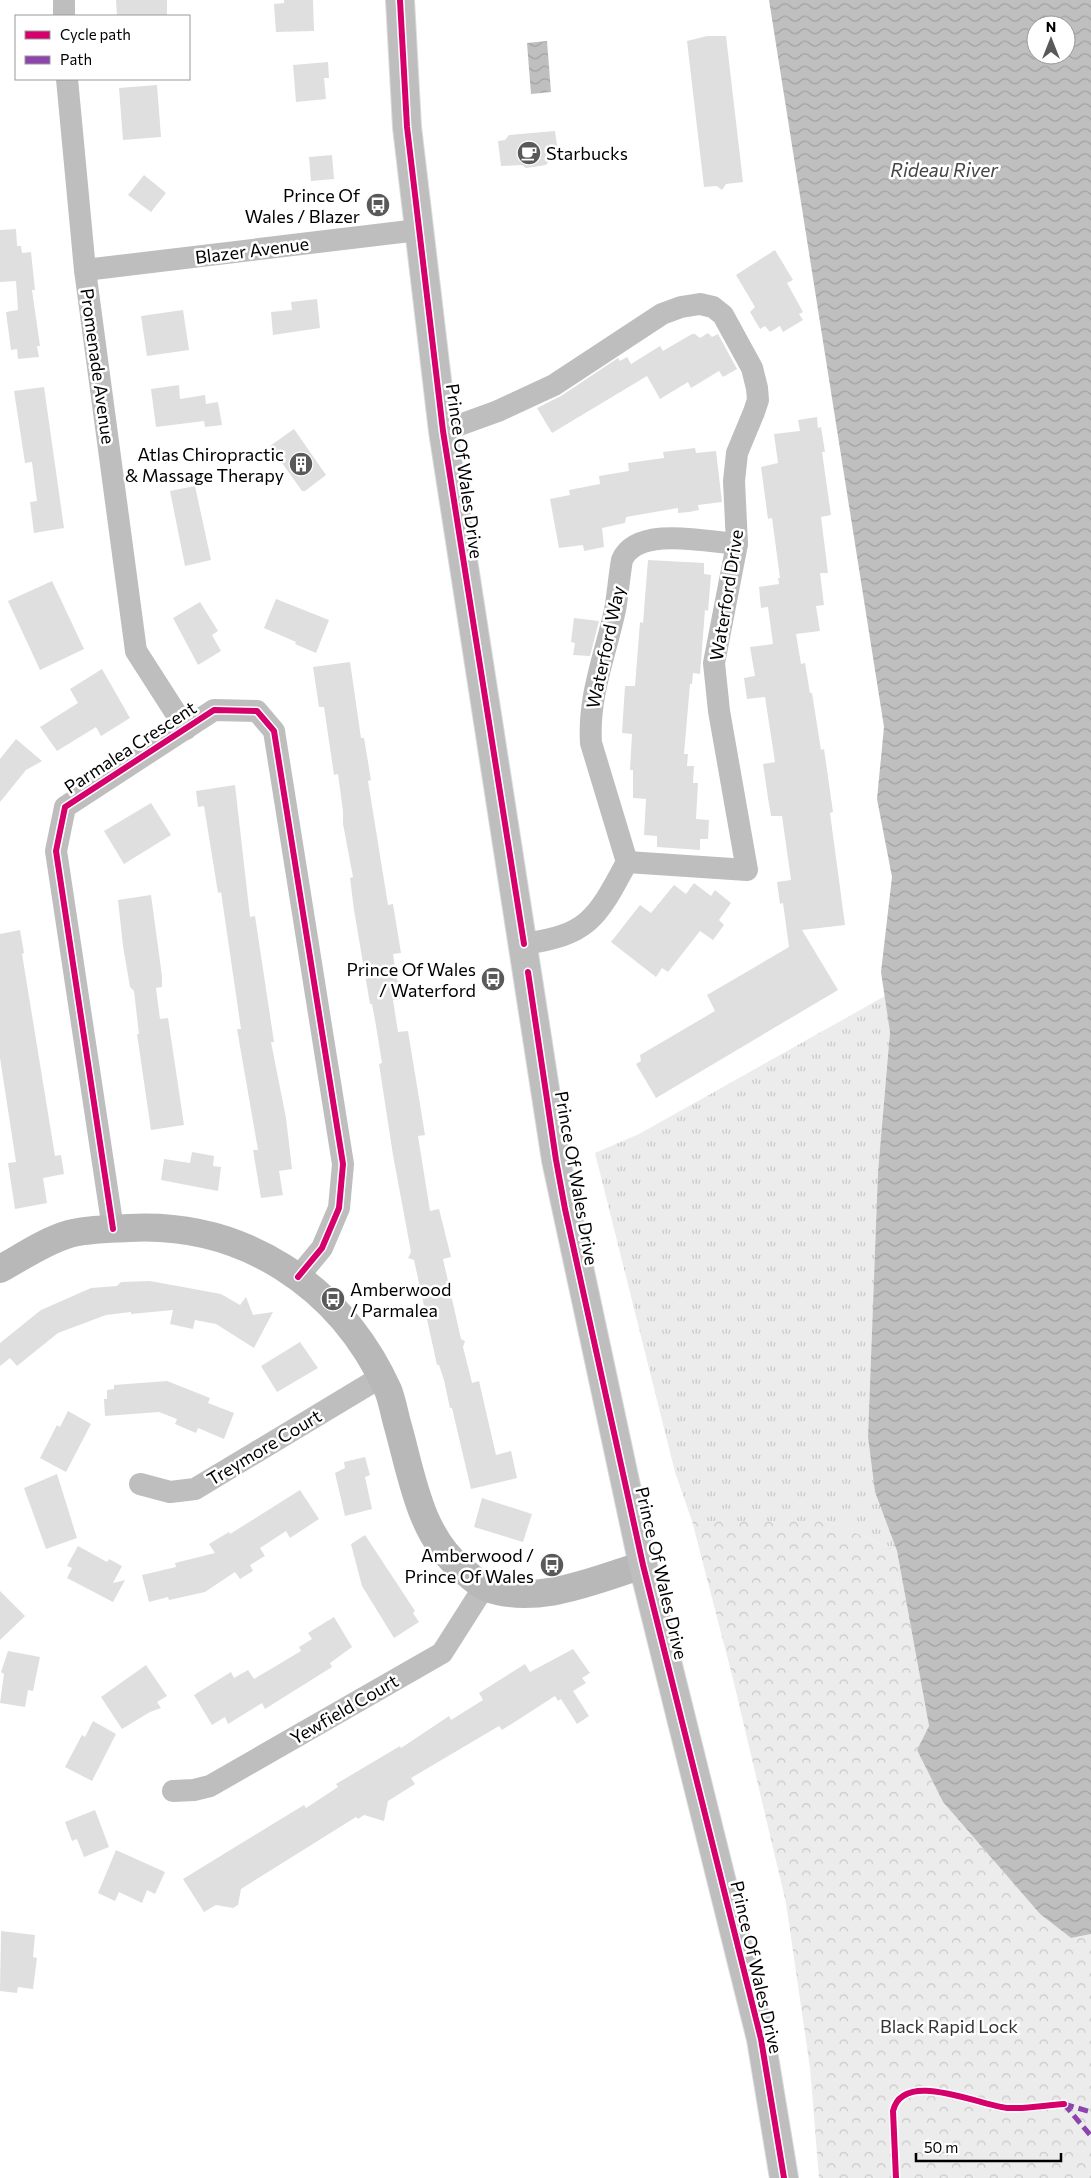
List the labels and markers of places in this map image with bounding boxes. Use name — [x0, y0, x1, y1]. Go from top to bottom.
cafe icon: Starbucks — [516, 140, 542, 166]
place label: Starbucks — [546, 142, 628, 164]
place label: Prince Of Wales / Blazer — [245, 184, 361, 227]
bus stop icon: Prince Of Wales / Blazer — [365, 192, 391, 218]
place label: Atlas Chiropractic & Massage Therapy — [125, 443, 284, 486]
building icon: Atlas Chiropractic & Massage Therapy — [288, 451, 314, 477]
place label: Prince Of Wales / Waterford — [346, 958, 476, 1001]
bus stop icon: Prince Of Wales / Waterford — [480, 966, 506, 992]
place label: Amberwood / Parmalea — [350, 1278, 451, 1321]
bus stop icon: Amberwood / Parmalea — [320, 1286, 346, 1312]
place label: Amberwood / Prince Of Wales — [404, 1544, 534, 1587]
bus stop icon: Amberwood / Prince Of Wales — [539, 1552, 565, 1578]

